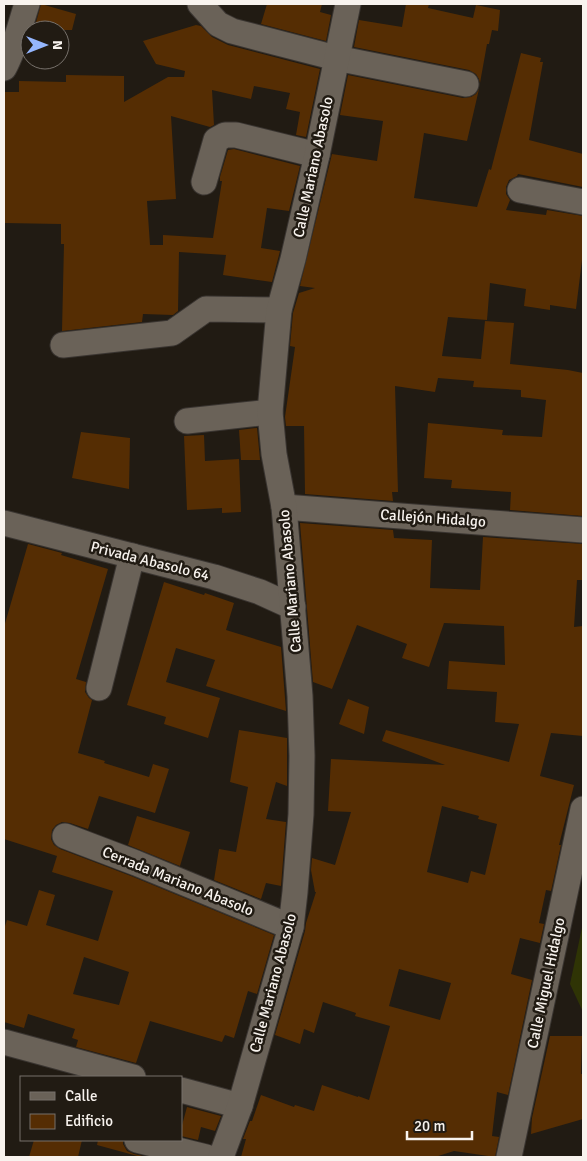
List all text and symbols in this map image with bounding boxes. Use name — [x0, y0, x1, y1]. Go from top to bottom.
north arrow — [20, 20, 70, 70]
text: N — [49, 40, 66, 50]
street label: Calle Mariano Abasolo — [289, 95, 337, 239]
street label: Callejón Hidalgo — [380, 505, 487, 531]
street label: Calle Mariano Abasolo — [275, 509, 305, 653]
street label: Privada Abasolo 64 — [89, 538, 211, 584]
street label: Cerrada Mariano Abasolo — [100, 842, 256, 920]
street label: Calle Mariano Abasolo — [246, 911, 300, 1055]
street label: Calle Miguel Hidalgo — [523, 916, 569, 1050]
legend — [20, 1076, 182, 1141]
text: Calle — [65, 1087, 98, 1105]
scale bar — [407, 1108, 472, 1140]
text: Edificio — [65, 1112, 113, 1130]
text: 20 m — [414, 1117, 445, 1135]

